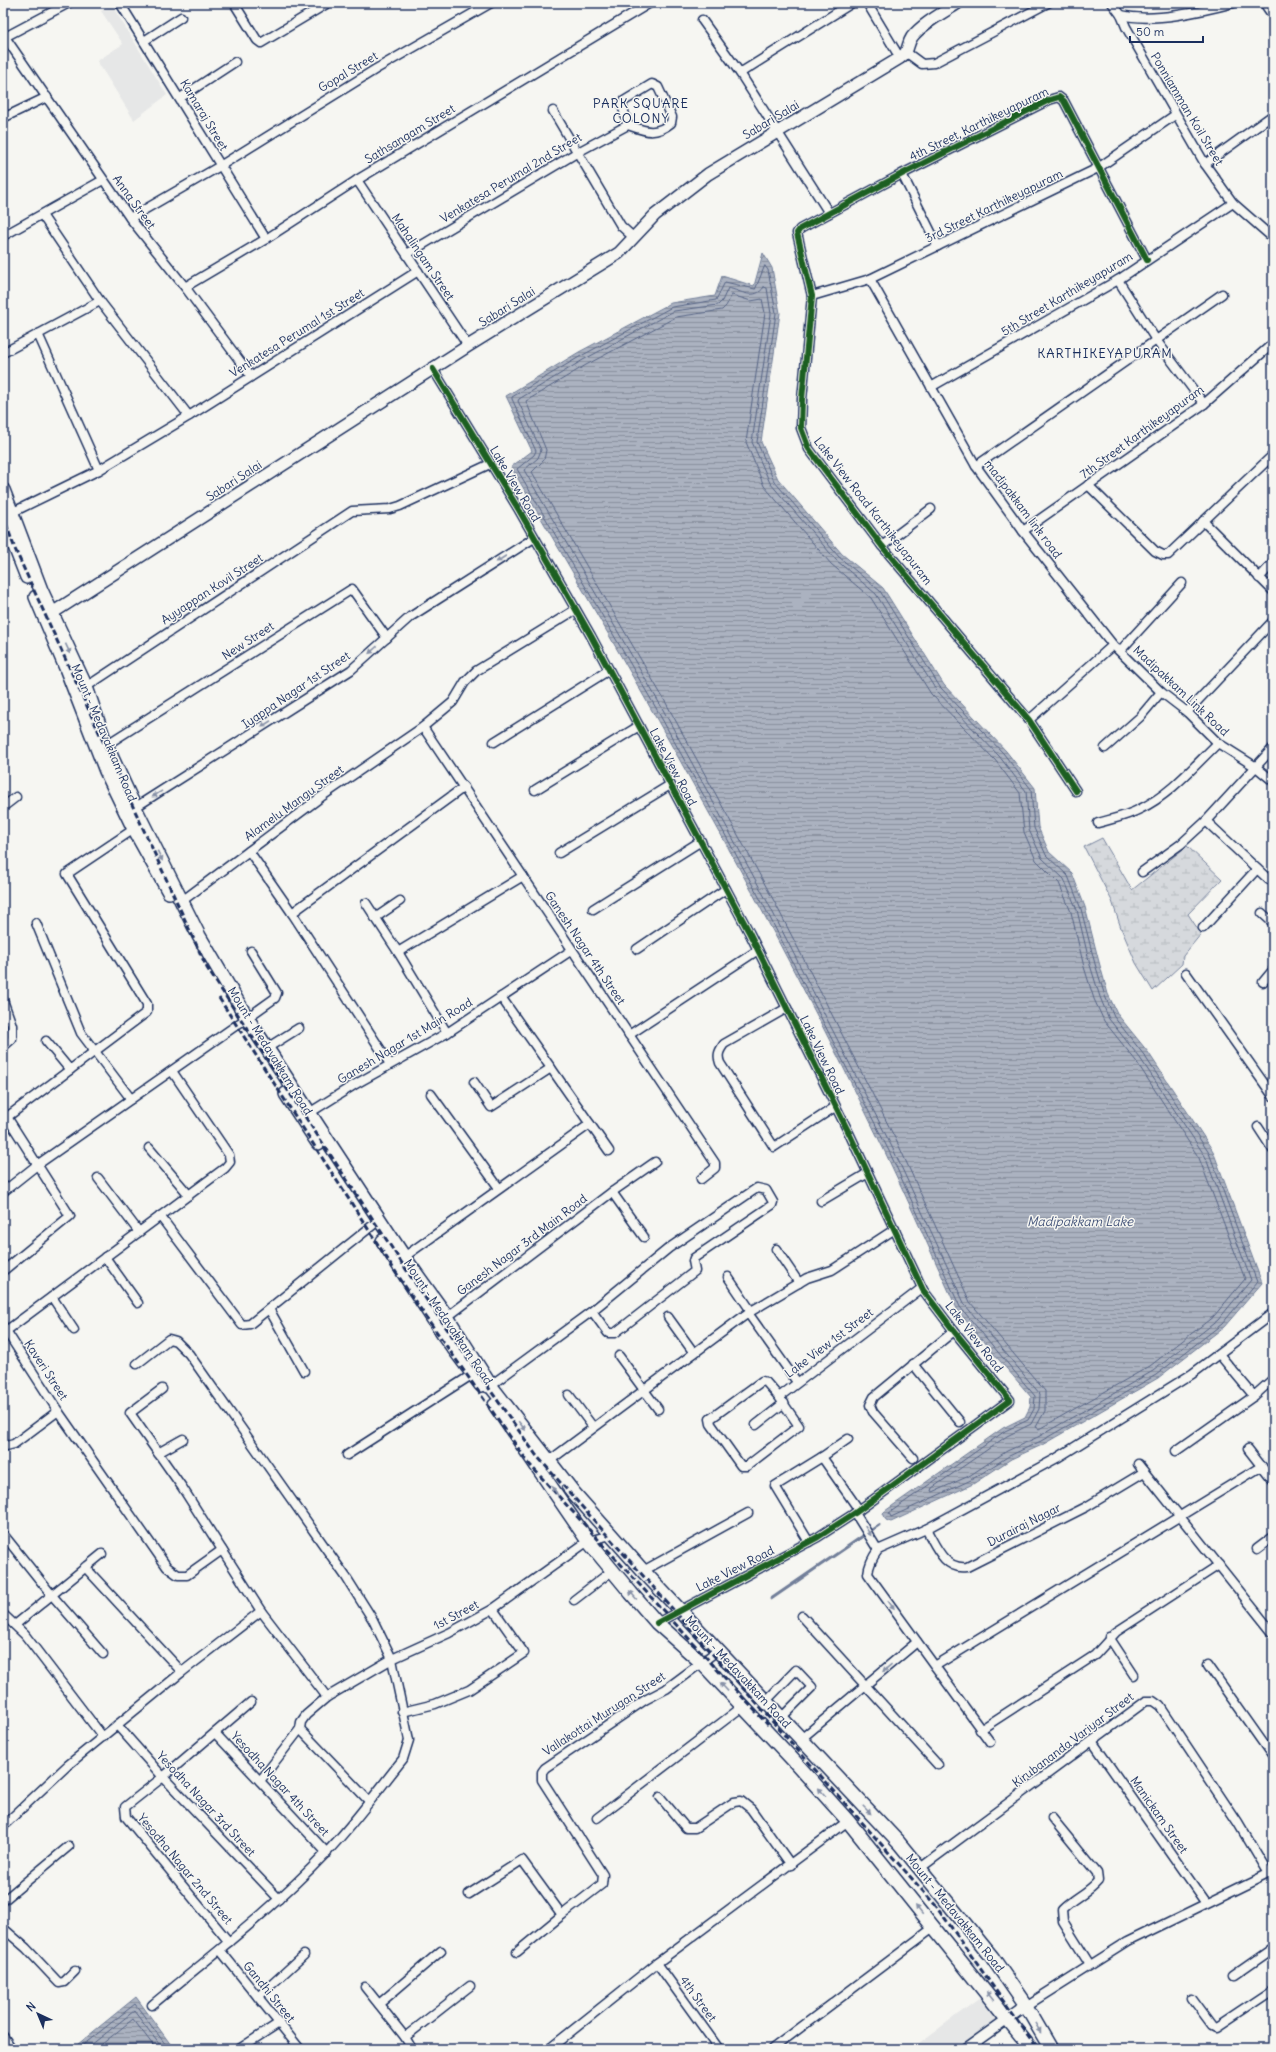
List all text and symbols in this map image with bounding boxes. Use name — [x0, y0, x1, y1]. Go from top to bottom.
scale bar — [1130, 18, 1203, 44]
text: 50 m — [1136, 24, 1165, 39]
street label: Gopal Street — [315, 48, 380, 95]
street label: Ponniamman Koil Street — [1148, 50, 1227, 168]
street label: Kamaraj Street — [177, 76, 232, 153]
street label: 4th Street, Karthikeyapuram — [907, 83, 1051, 164]
district label: PARK SQUARE COLONY — [593, 95, 689, 127]
street label: Sabari Salai — [740, 97, 802, 142]
street label: Sathsangam Street — [362, 101, 458, 166]
street label: Venkatesa Perumal 2nd Street — [437, 129, 584, 226]
street label: 3rd Street Karthikeyapuram — [923, 165, 1065, 245]
street label: Anna Street — [110, 172, 159, 232]
street label: Mahalingam Street — [389, 210, 458, 303]
street label: 5th Street Karthikeyapuram — [998, 248, 1136, 339]
street label: Sabari Salai — [476, 283, 538, 330]
street label: Venkatesa Perumal 1st Street — [227, 285, 367, 380]
district label: KARTHIKEYAPURAM — [1037, 345, 1173, 362]
street label: 7th Street Karthikeyapuram — [1077, 381, 1207, 482]
street label: Lake View Road Karthikeyapuram — [811, 434, 936, 588]
street label: Lake View Road — [487, 443, 544, 524]
street label: madipakkam link road — [981, 456, 1065, 561]
street label: Sabari Salai — [203, 457, 264, 504]
street label: Ayyappan Kovil Street — [158, 550, 266, 627]
one-way arrow — [495, 555, 507, 562]
street label: New Street — [219, 618, 277, 663]
street label: Madipakkam Link Road — [1130, 642, 1232, 739]
one-way arrow — [66, 644, 72, 656]
one-way arrow — [368, 646, 378, 655]
street label: Iyappa Nagar 1st Street — [239, 648, 353, 731]
street label: Mount - Medavakkam Road — [69, 662, 140, 804]
one-way arrow — [260, 721, 272, 728]
street label: Lake View Road — [647, 725, 700, 808]
street label: Alamelu Mangu Street — [241, 762, 346, 844]
one-way arrow — [152, 790, 162, 798]
one-way arrow — [157, 851, 163, 862]
street label: Ganesh Nagar 4th Street — [542, 888, 629, 1007]
street label: Mount - Medavakkam Road — [225, 984, 316, 1118]
street label: Ganesh Nagar 1st Main Road — [335, 994, 475, 1087]
street label: Lake View Road — [797, 1013, 848, 1097]
street label: Ganesh Nagar 3rd Main Road — [454, 1191, 590, 1298]
water label: Madipakkam Lake — [1027, 1213, 1134, 1230]
street label: Mount - Medavakkam Road — [401, 1256, 496, 1387]
street label: Lake View Road — [942, 1298, 1007, 1375]
street label: Lake View 1st Street — [782, 1304, 876, 1381]
street label: Kaveri Street — [21, 1337, 71, 1403]
one-way arrow — [518, 1421, 526, 1432]
one-way arrow — [551, 1486, 559, 1496]
street label: Durairaj Nagar — [985, 1500, 1063, 1549]
one-way arrow — [864, 1526, 872, 1536]
street label: Lake View Road — [693, 1542, 776, 1595]
one-way arrow — [628, 1589, 637, 1600]
street label: 1st Street — [431, 1596, 481, 1633]
one-way arrow — [886, 1600, 895, 1611]
street label: Mount - Medavakkam Road — [682, 1612, 794, 1731]
one-way arrow — [882, 1663, 892, 1672]
street label: Vallakottai Murugan Street — [540, 1668, 668, 1759]
one-way arrow — [719, 1682, 729, 1692]
street label: Kirubananda Variyar Street — [1009, 1689, 1136, 1790]
street label: Yesodha Nagar 4th Street — [228, 1728, 333, 1839]
street label: Yesodha Nagar 3rd Street — [154, 1748, 259, 1859]
street label: Manickam Street — [1127, 1773, 1192, 1856]
one-way arrow — [818, 1787, 827, 1797]
one-way arrow — [862, 1805, 872, 1815]
street label: Yesodha Nagar 2nd Street — [135, 1810, 236, 1927]
street label: Mount - Medavakkam Road — [903, 1850, 1008, 1975]
one-way arrow — [915, 1904, 924, 1915]
street label: Gandhi Street — [240, 1958, 299, 2025]
street label: 4th Street — [677, 1973, 720, 2024]
one-way arrow — [985, 1991, 994, 2002]
north arrow — [18, 1994, 58, 2034]
text: N — [23, 1999, 39, 2014]
one-way arrow — [1035, 2022, 1042, 2034]

